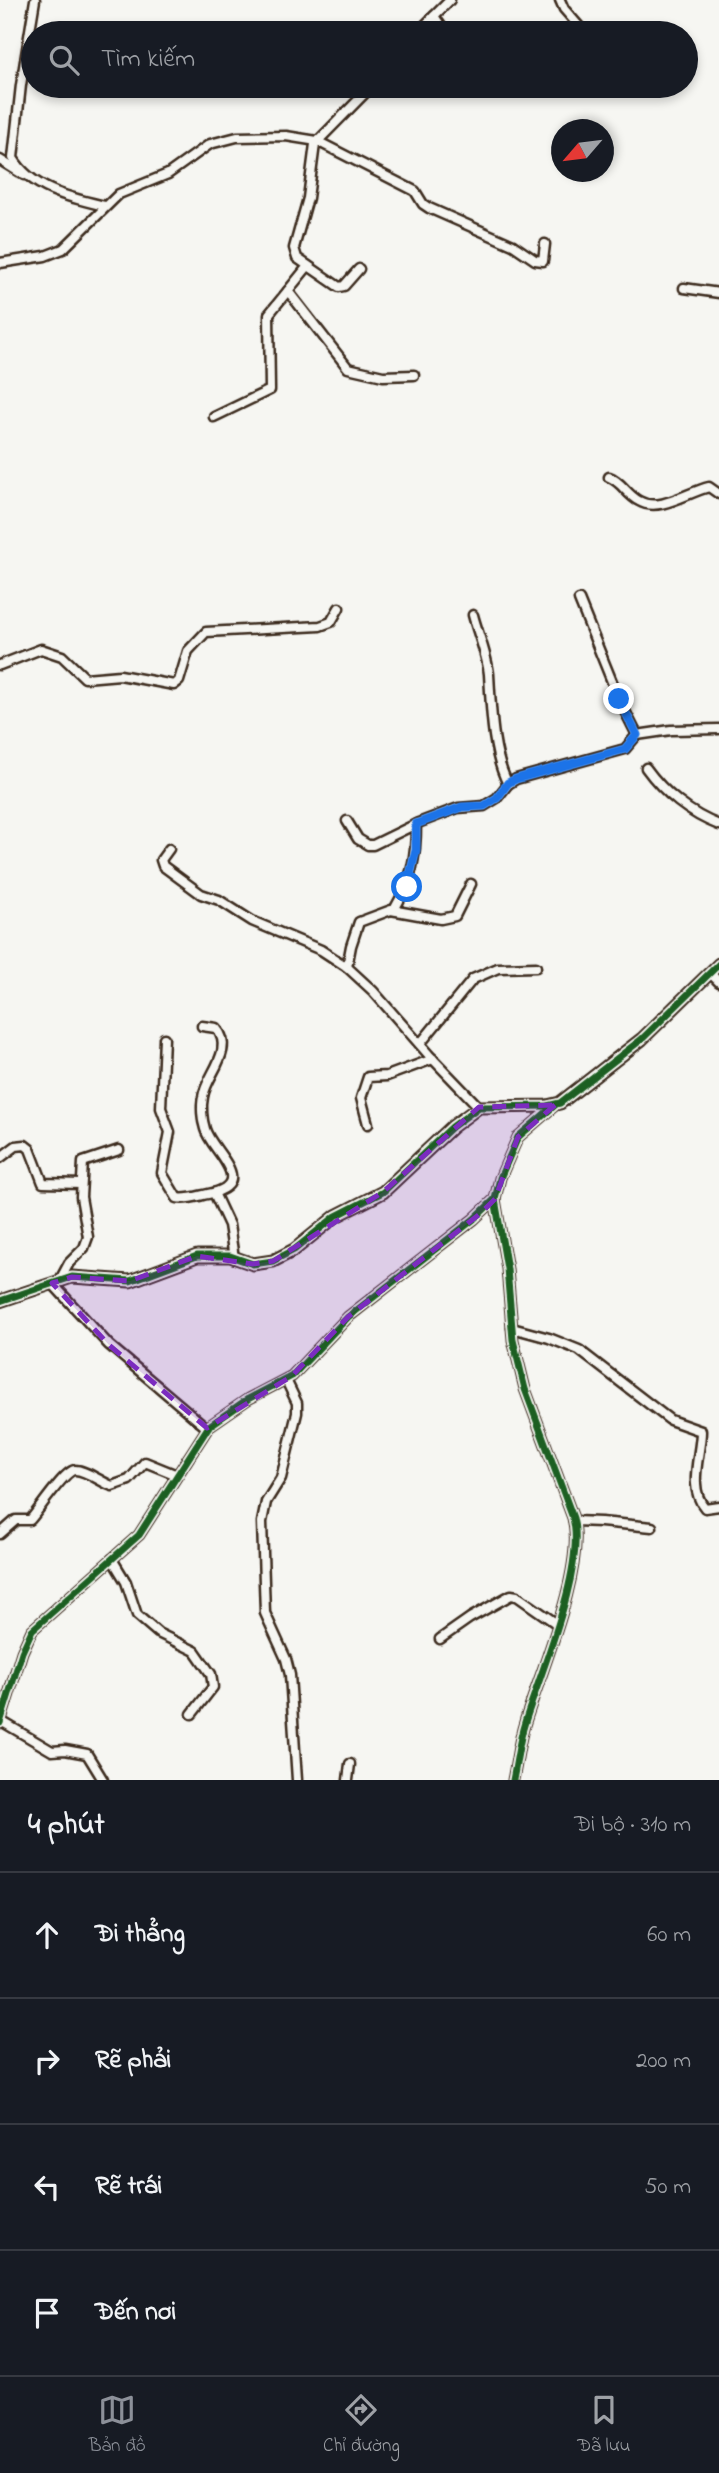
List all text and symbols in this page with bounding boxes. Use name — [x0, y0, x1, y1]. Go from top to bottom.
search box — [21, 21, 698, 98]
icon: search — [45, 41, 83, 79]
text: Tìm kiếm — [101, 41, 195, 79]
north arrow — [551, 119, 614, 182]
route end — [603, 683, 634, 714]
route start — [391, 871, 422, 902]
text: 4 phút — [28, 1804, 105, 1848]
text: Đi bộ · 310 m — [574, 1809, 691, 1842]
icon: ahead — [28, 1916, 66, 1954]
text: Đi thẳng — [95, 1916, 185, 1954]
text: 60 m — [647, 1919, 691, 1952]
icon: right — [28, 2042, 66, 2080]
text: Rẽ phải — [95, 2042, 171, 2080]
text: 200 m — [636, 2045, 691, 2078]
icon: left — [28, 2168, 66, 2206]
text: Rẽ trái — [95, 2168, 162, 2206]
text: 50 m — [644, 2171, 691, 2204]
icon: arrive — [28, 2294, 66, 2332]
text: Đến nơi — [95, 2294, 176, 2332]
tab: Bản đồ — [89, 2391, 146, 2460]
tab: Chỉ đường — [323, 2391, 400, 2460]
tab: Đã lưu — [577, 2391, 630, 2460]

